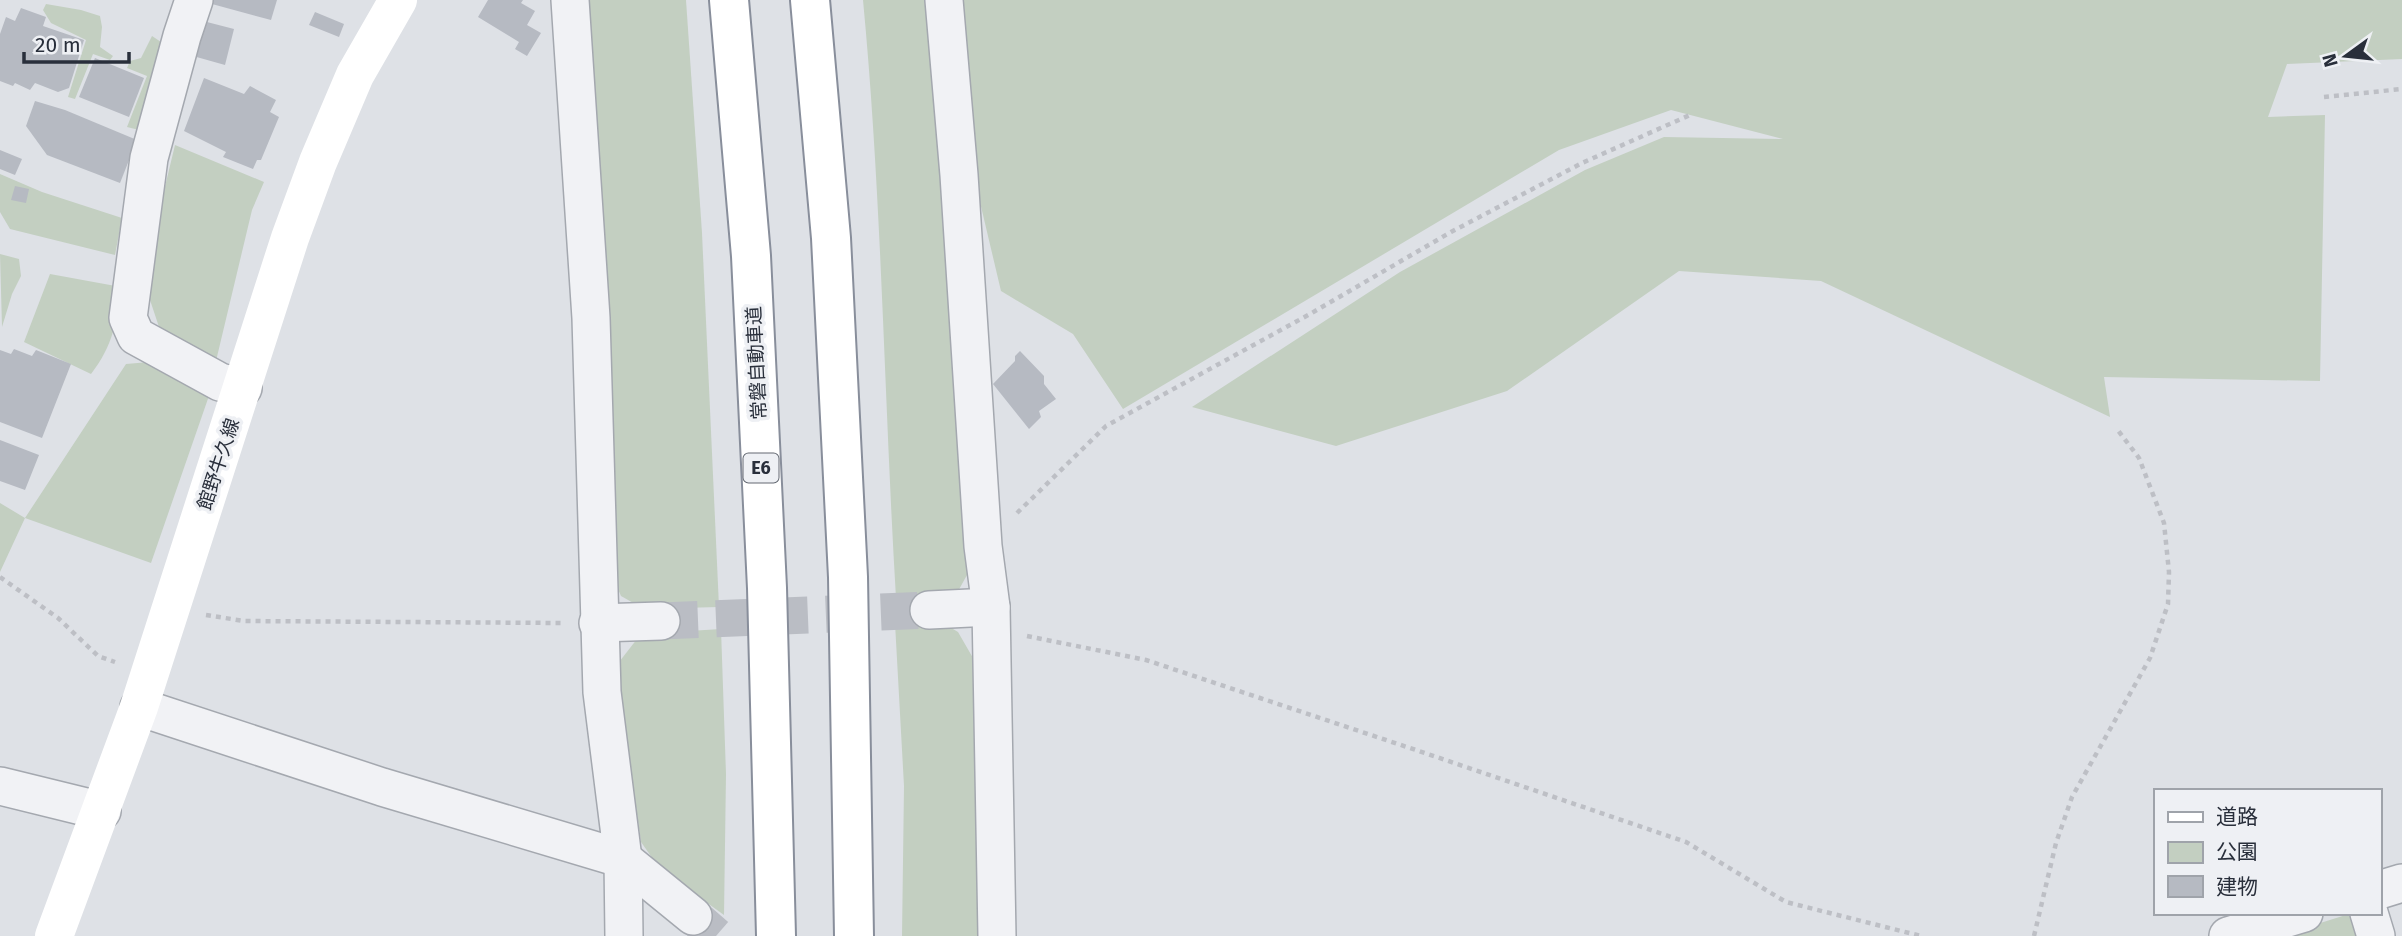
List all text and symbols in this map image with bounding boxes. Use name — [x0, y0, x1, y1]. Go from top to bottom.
scale bar — [24, 21, 130, 65]
north arrow — [2311, 21, 2381, 91]
text: 20 m — [35, 32, 81, 58]
text: N — [2317, 51, 2343, 69]
street label: 常磐自動車道 — [742, 305, 771, 421]
street label: 館野牛久線 — [193, 415, 244, 513]
road number: E6 — [744, 454, 778, 482]
legend — [2154, 789, 2381, 915]
text: 道路 — [2216, 804, 2258, 830]
text: 公園 — [2216, 839, 2258, 865]
text: 建物 — [2216, 874, 2258, 900]

